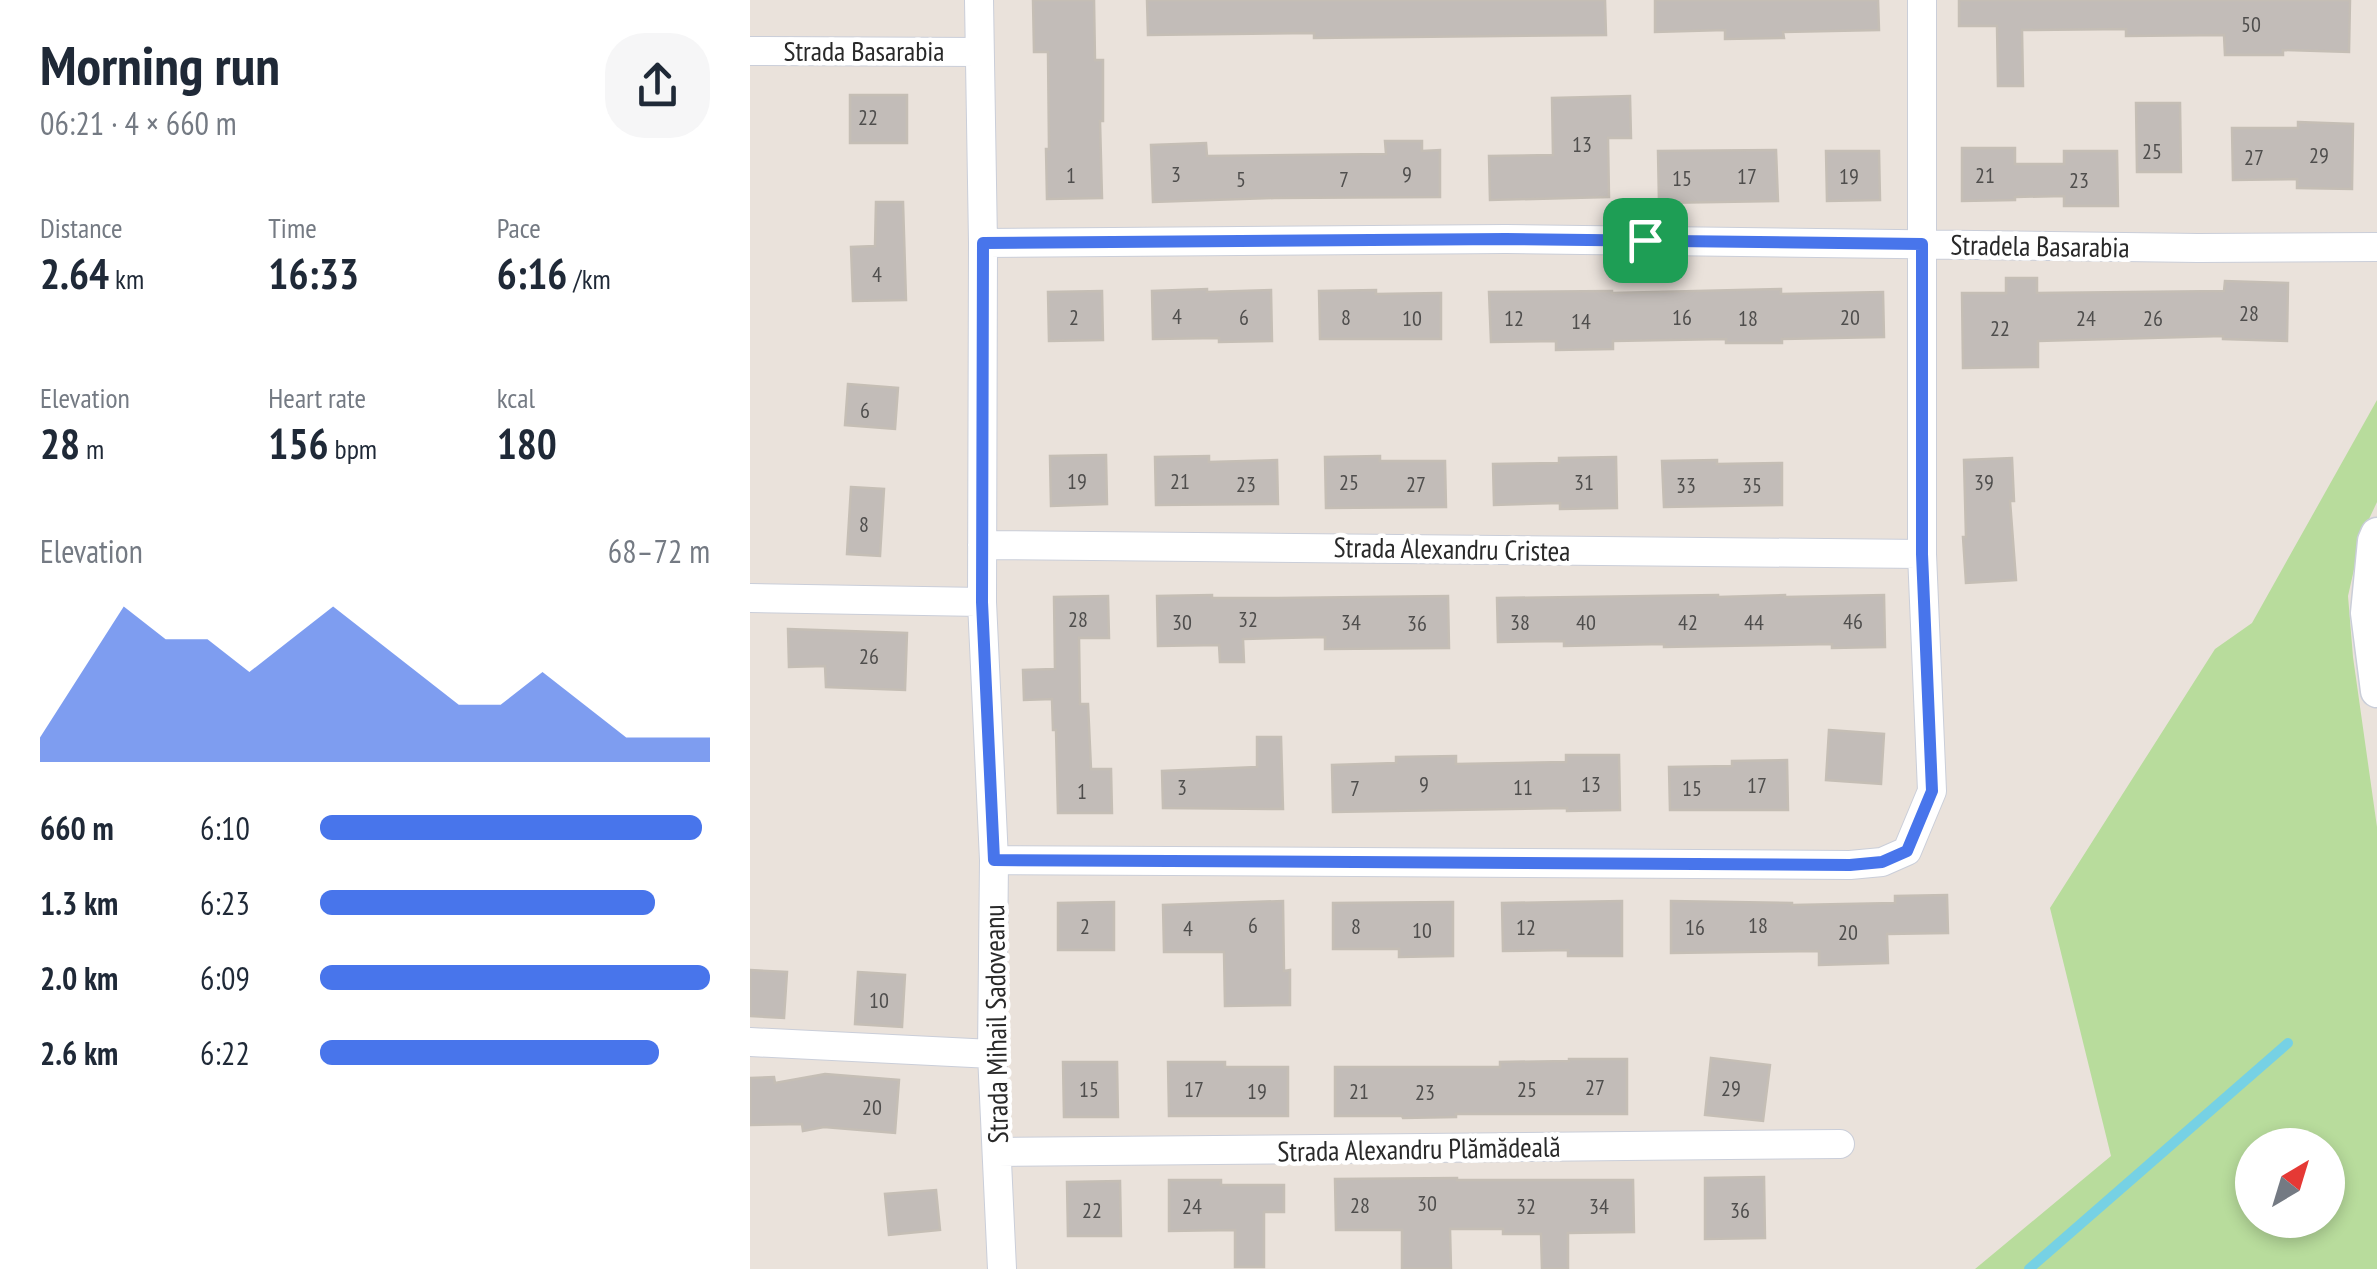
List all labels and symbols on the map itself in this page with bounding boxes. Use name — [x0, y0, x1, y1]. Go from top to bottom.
house number: 50 — [2241, 10, 2261, 38]
street label: Strada Basarabia — [783, 32, 945, 69]
house number: 22 — [858, 103, 878, 131]
house number: 13 — [1572, 130, 1592, 158]
house number: 25 — [2142, 137, 2162, 165]
house number: 29 — [2309, 141, 2329, 169]
house number: 27 — [2244, 143, 2264, 171]
house number: 3 — [1171, 160, 1181, 188]
house number: 9 — [1402, 160, 1412, 188]
house number: 1 — [1066, 161, 1076, 189]
house number: 21 — [1975, 161, 1995, 189]
house number: 17 — [1737, 162, 1757, 190]
house number: 19 — [1839, 162, 1859, 190]
house number: 15 — [1672, 164, 1692, 192]
house number: 5 — [1236, 165, 1246, 193]
house number: 7 — [1339, 165, 1349, 193]
house number: 23 — [2069, 166, 2089, 194]
pin — [1603, 198, 1688, 283]
street label: Stradela Basarabia — [1950, 225, 2130, 266]
house number: 4 — [872, 260, 882, 288]
house number: 28 — [2239, 299, 2259, 327]
house number: 4 — [1172, 302, 1182, 330]
house number: 2 — [1069, 303, 1079, 331]
house number: 6 — [1239, 303, 1249, 331]
house number: 8 — [1341, 303, 1351, 331]
house number: 16 — [1672, 303, 1692, 331]
house number: 20 — [1840, 303, 1860, 331]
house number: 10 — [1402, 304, 1422, 332]
house number: 12 — [1504, 304, 1524, 332]
house number: 18 — [1738, 304, 1758, 332]
house number: 24 — [2076, 304, 2096, 332]
house number: 26 — [2143, 304, 2163, 332]
house number: 14 — [1571, 307, 1591, 335]
house number: 22 — [1990, 314, 2010, 342]
house number: 6 — [860, 396, 870, 424]
house number: 19 — [1067, 467, 1087, 495]
house number: 21 — [1170, 467, 1190, 495]
house number: 25 — [1339, 468, 1359, 496]
house number: 31 — [1574, 468, 1594, 496]
house number: 39 — [1974, 468, 1994, 496]
house number: 23 — [1236, 470, 1256, 498]
house number: 27 — [1406, 470, 1426, 498]
house number: 33 — [1676, 471, 1696, 499]
house number: 35 — [1742, 471, 1762, 499]
house number: 8 — [859, 510, 869, 538]
street label: Strada Alexandru Cristea — [1333, 528, 1571, 569]
house number: 28 — [1068, 605, 1088, 633]
house number: 32 — [1238, 605, 1258, 633]
house number: 46 — [1843, 607, 1863, 635]
house number: 30 — [1172, 608, 1192, 636]
house number: 34 — [1341, 608, 1361, 636]
house number: 38 — [1510, 608, 1530, 636]
house number: 40 — [1576, 608, 1596, 636]
house number: 42 — [1678, 608, 1698, 636]
house number: 44 — [1744, 608, 1764, 636]
house number: 36 — [1407, 609, 1427, 637]
house number: 26 — [859, 642, 879, 670]
house number: 9 — [1419, 770, 1429, 798]
house number: 13 — [1581, 770, 1601, 798]
house number: 17 — [1747, 771, 1767, 799]
house number: 3 — [1177, 773, 1187, 801]
house number: 11 — [1513, 773, 1533, 801]
house number: 7 — [1350, 774, 1360, 802]
house number: 15 — [1682, 774, 1702, 802]
house number: 1 — [1077, 777, 1087, 805]
street label: Strada Mihail Sadoveanu — [975, 904, 1016, 1144]
house number: 6 — [1248, 911, 1258, 939]
house number: 18 — [1748, 911, 1768, 939]
house number: 2 — [1080, 912, 1090, 940]
house number: 8 — [1351, 912, 1361, 940]
house number: 12 — [1516, 913, 1536, 941]
house number: 16 — [1685, 913, 1705, 941]
house number: 4 — [1183, 914, 1193, 942]
house number: 10 — [1412, 916, 1432, 944]
house number: 20 — [1838, 918, 1858, 946]
house number: 10 — [869, 986, 889, 1014]
house number: 27 — [1585, 1073, 1605, 1101]
house number: 29 — [1721, 1074, 1741, 1102]
house number: 15 — [1079, 1075, 1099, 1103]
house number: 17 — [1184, 1075, 1204, 1103]
house number: 25 — [1517, 1075, 1537, 1103]
house number: 19 — [1247, 1077, 1267, 1105]
house number: 21 — [1349, 1077, 1369, 1105]
house number: 23 — [1415, 1078, 1435, 1106]
house number: 20 — [862, 1093, 882, 1121]
street label: Strada Alexandru Plămădeală — [1277, 1128, 1561, 1169]
north arrow — [2235, 1128, 2345, 1238]
house number: 30 — [1417, 1189, 1437, 1217]
house number: 28 — [1350, 1191, 1370, 1219]
house number: 24 — [1182, 1192, 1202, 1220]
house number: 32 — [1516, 1192, 1536, 1220]
house number: 34 — [1589, 1192, 1609, 1220]
house number: 22 — [1082, 1196, 1102, 1224]
house number: 36 — [1730, 1196, 1750, 1224]

